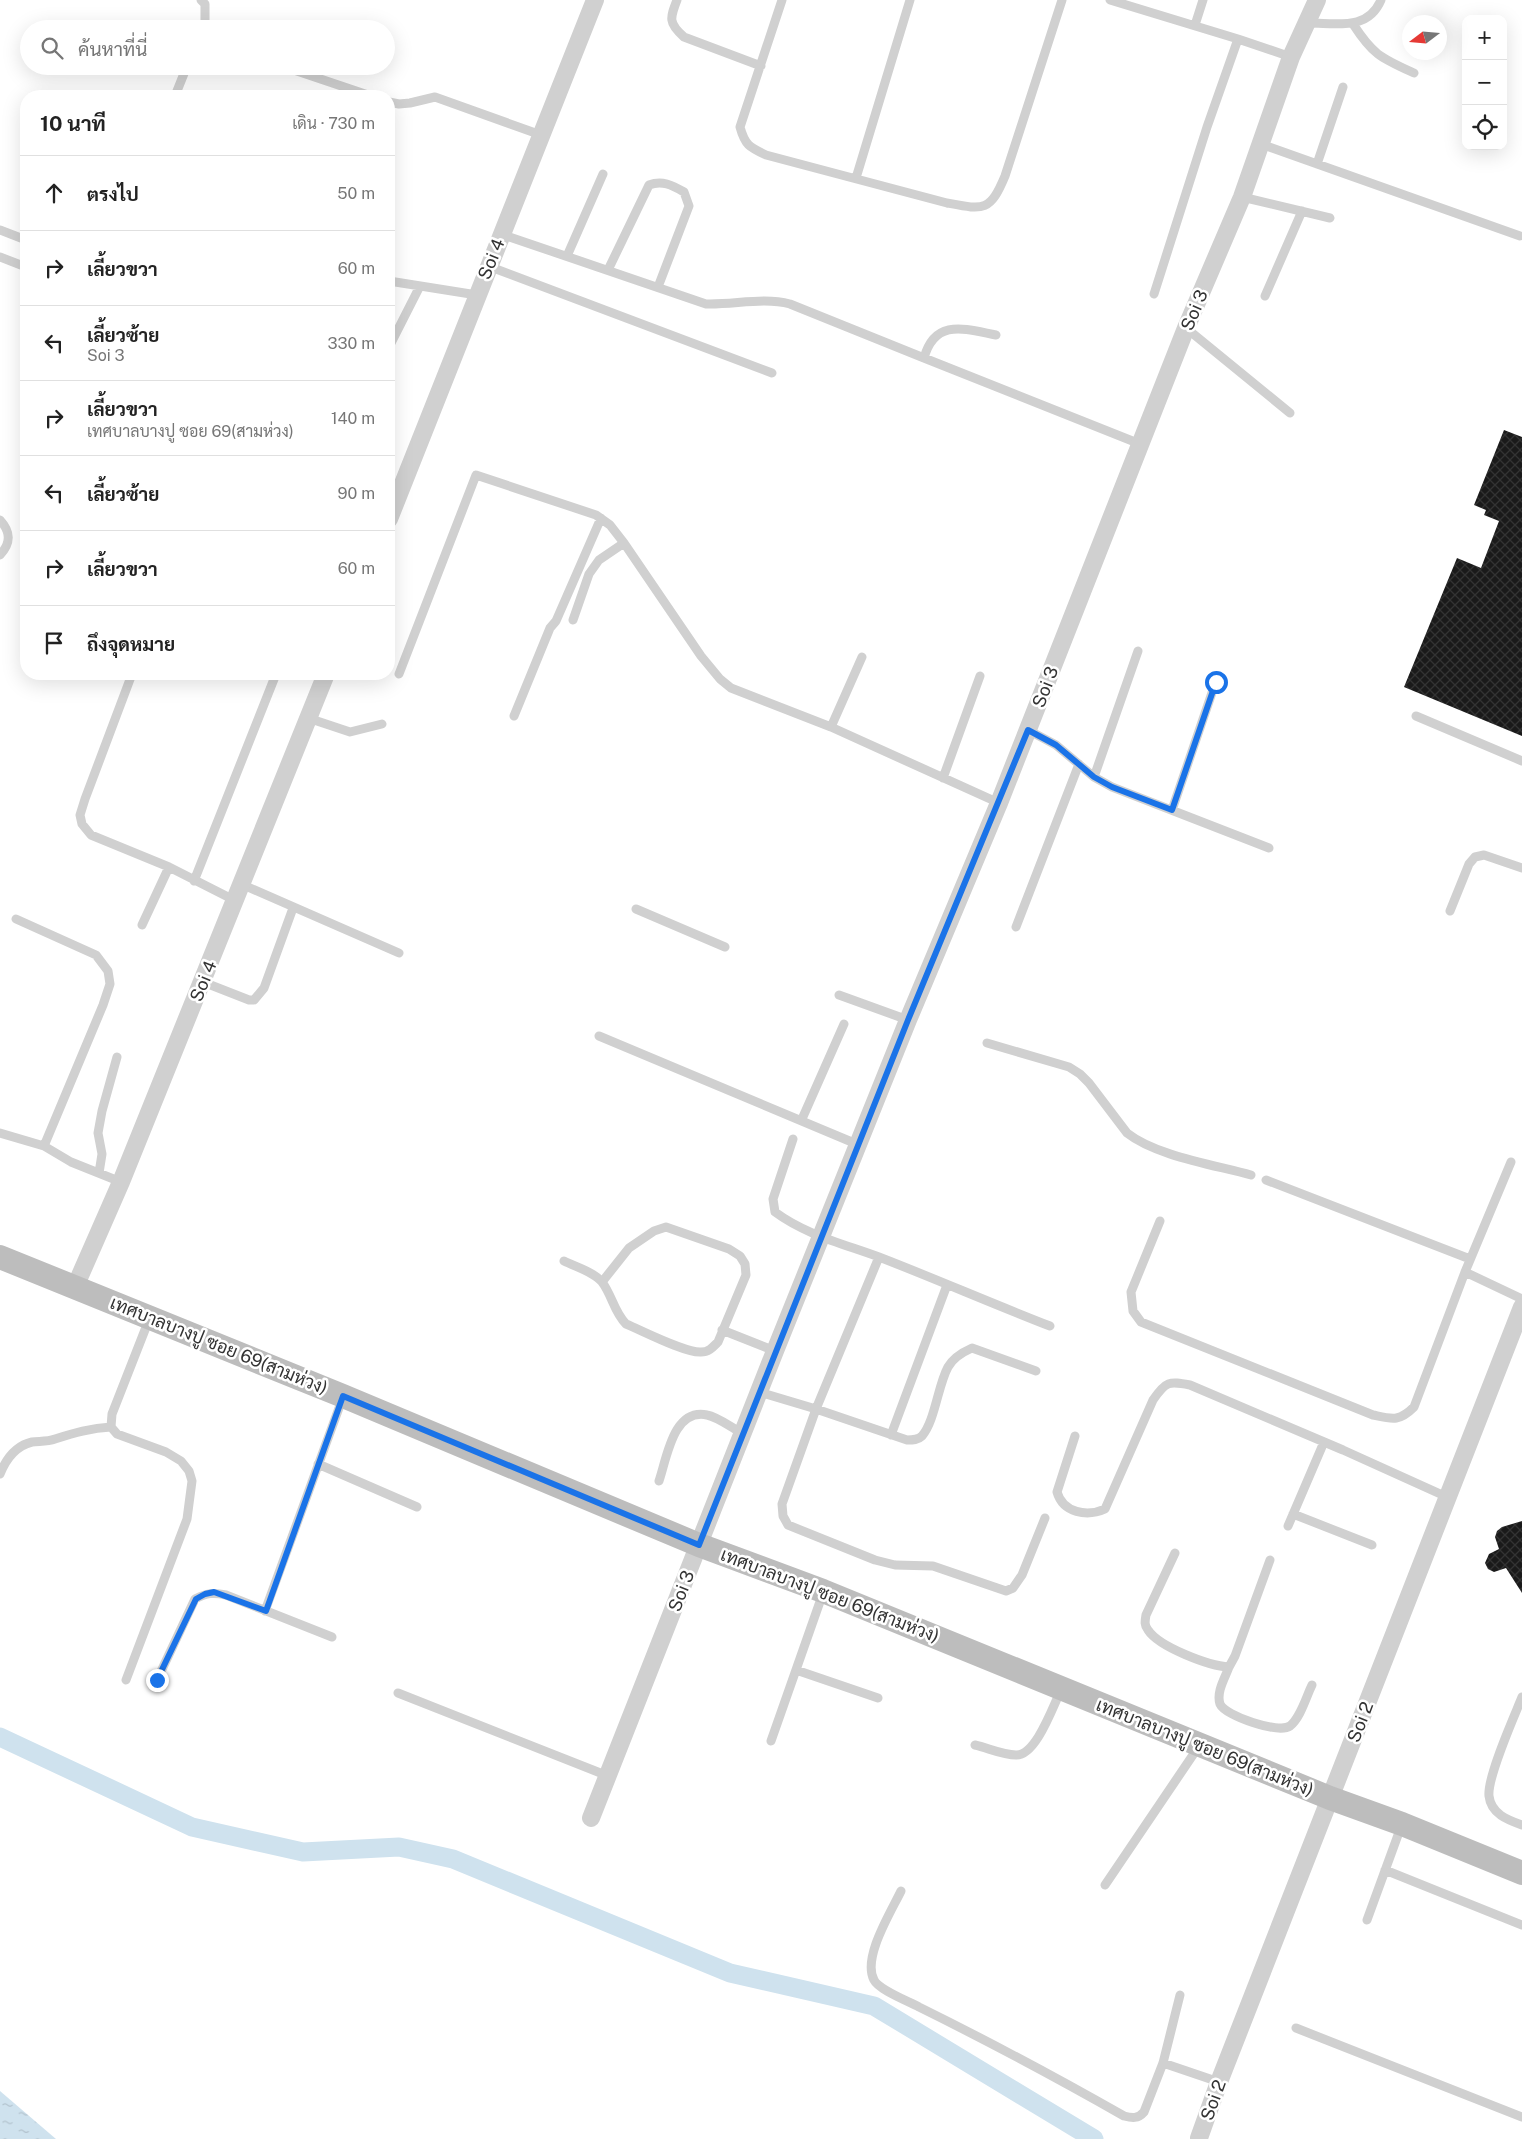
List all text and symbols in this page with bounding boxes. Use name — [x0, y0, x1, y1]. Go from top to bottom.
north arrow — [1402, 15, 1447, 60]
map controls — [1462, 15, 1507, 150]
button: + — [1462, 15, 1507, 60]
search box — [20, 20, 395, 75]
icon: search — [38, 34, 66, 62]
text: ค้นหาที่นี่ — [78, 38, 147, 60]
button: − — [1462, 60, 1507, 105]
button: locate — [1462, 105, 1507, 150]
text: 10 นาที — [40, 111, 106, 136]
text: เดิน · 730 m — [292, 114, 375, 133]
icon: ahead — [40, 179, 68, 207]
text: ตรงไป — [87, 183, 139, 205]
text: 50 m — [337, 184, 375, 203]
street label: Soi 4 — [473, 235, 509, 283]
icon: right — [40, 254, 68, 282]
text: เลี้ยวขวา — [87, 258, 158, 280]
text: 60 m — [338, 259, 375, 278]
street label: Soi 3 — [1176, 286, 1212, 334]
text: เลี้ยวซ้าย — [87, 324, 159, 346]
icon: left — [40, 329, 68, 357]
text: 330 m — [328, 334, 375, 353]
text: Soi 3 — [87, 346, 125, 365]
text: เลี้ยวขวา — [87, 398, 158, 420]
icon: right — [40, 404, 68, 432]
text: 140 m — [331, 409, 375, 428]
text: เทศบาลบางปู ซอย 69(สามห่วง) — [87, 422, 294, 441]
icon: left — [40, 479, 68, 507]
text: เลี้ยวซ้าย — [87, 483, 159, 505]
text: 90 m — [338, 484, 375, 503]
icon: right — [40, 554, 68, 582]
text: เลี้ยวขวา — [87, 558, 158, 580]
text: 60 m — [338, 559, 375, 578]
icon: arrive — [40, 629, 68, 657]
text: ถึงจุดหมาย — [87, 633, 175, 655]
street label: Soi 3 — [1028, 663, 1062, 711]
route start — [1205, 671, 1228, 694]
street label: Soi 4 — [185, 957, 221, 1005]
street label: เทศบาลบางปู ซอย 69(สามห่วง) — [106, 1291, 331, 1401]
street label: เทศบาลบางปู ซอย 69(สามห่วง) — [717, 1543, 943, 1649]
street label: Soi 3 — [664, 1567, 698, 1615]
route end — [146, 1669, 169, 1692]
street label: เทศบาลบางปู ซอย 69(สามห่วง) — [1092, 1693, 1317, 1803]
street label: Soi 2 — [1343, 1699, 1377, 1745]
street label: Soi 2 — [1196, 2077, 1230, 2123]

